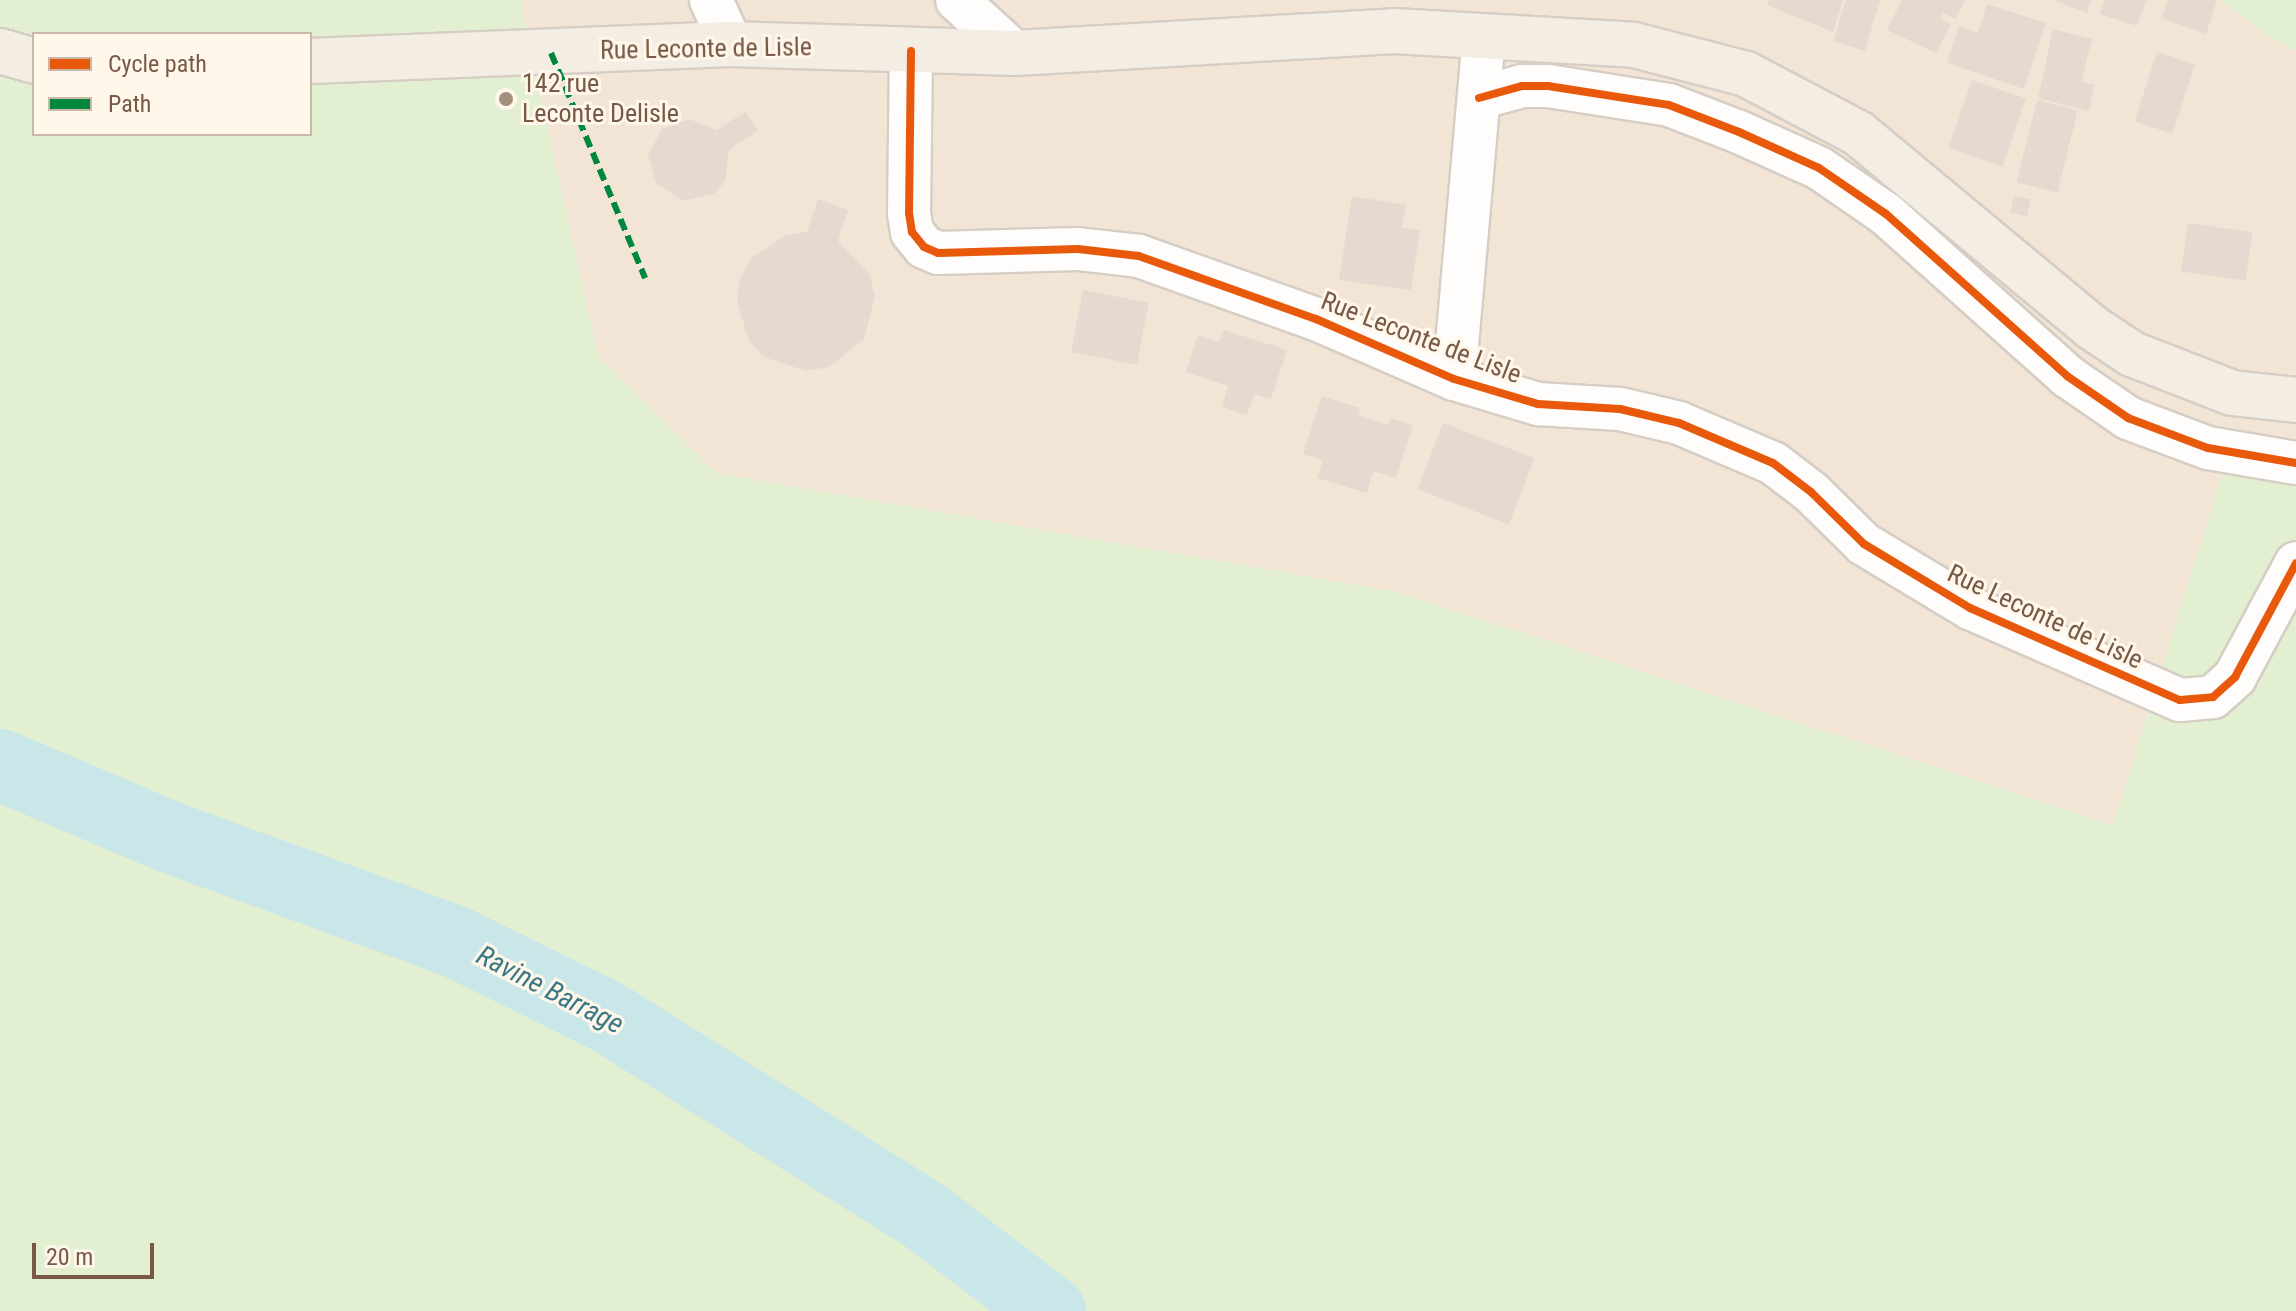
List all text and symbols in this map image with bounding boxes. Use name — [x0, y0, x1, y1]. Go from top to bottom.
legend — [32, 32, 312, 136]
street label: Rue Leconte de Lisle — [600, 32, 812, 66]
text: Cycle path — [108, 50, 207, 78]
place label: 142 rue Leconte Delisle — [522, 68, 679, 130]
text: Path — [108, 90, 151, 118]
marker: 142 rue Leconte Delisle — [497, 90, 515, 108]
street label: Rue Leconte de Lisle — [1316, 285, 1526, 391]
street label: Rue Leconte de Lisle — [1942, 558, 2148, 676]
water label: Ravine Barrage — [471, 939, 629, 1041]
scale bar — [36, 1227, 158, 1277]
text: 20 m — [46, 1243, 93, 1271]

